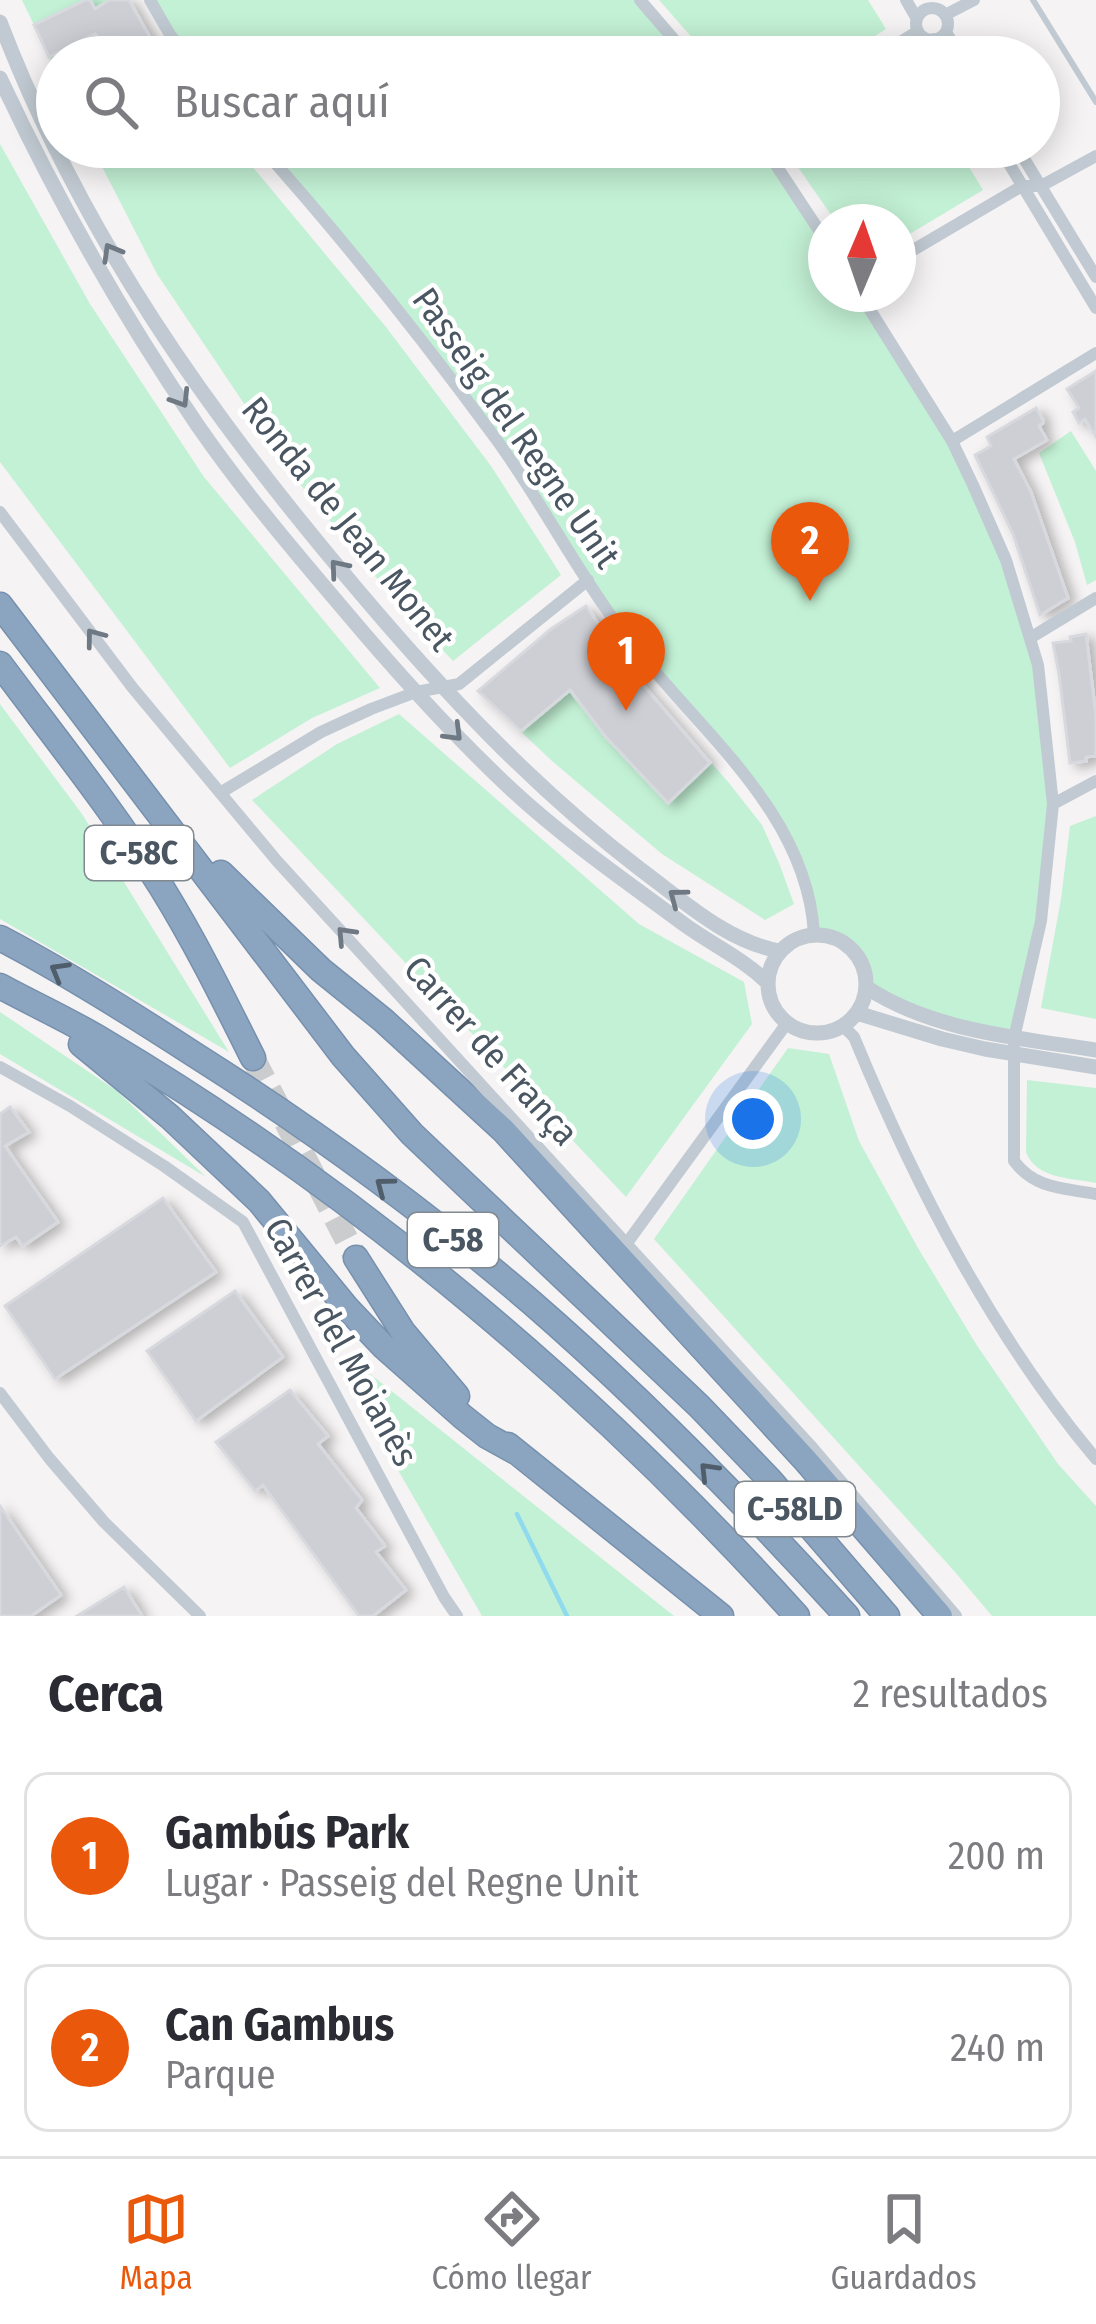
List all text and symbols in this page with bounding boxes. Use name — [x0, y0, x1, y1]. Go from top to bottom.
search box — [36, 36, 1060, 168]
icon: search — [78, 69, 144, 135]
text: Buscar aquí — [174, 75, 390, 129]
north arrow — [808, 204, 916, 312]
one-way arrow — [102, 243, 125, 264]
street label: Passeig del Regne Unit — [403, 279, 629, 577]
one-way arrow — [167, 386, 189, 408]
street label: Ronda de Jean Monet — [232, 388, 464, 660]
pin: 2 — [771, 502, 849, 601]
one-way arrow — [331, 560, 353, 582]
pin: 1 — [587, 612, 665, 711]
one-way arrow — [86, 629, 108, 650]
one-way arrow — [440, 718, 462, 740]
road number: C-58C — [85, 826, 193, 880]
one-way arrow — [669, 889, 691, 911]
one-way arrow — [338, 927, 360, 948]
street label: Carrer de França — [395, 947, 587, 1155]
one-way arrow — [50, 963, 72, 986]
your location — [723, 1089, 783, 1149]
one-way arrow — [376, 1179, 397, 1201]
street label: Carrer del Moianès — [255, 1210, 427, 1474]
road number: C-58 — [408, 1213, 498, 1267]
one-way arrow — [701, 1463, 723, 1485]
road number: C-58LD — [735, 1482, 855, 1536]
text: Cerca — [48, 1663, 164, 1725]
text: 2 resultados — [853, 1671, 1048, 1717]
text: Gambús Park — [165, 1806, 409, 1860]
text: 1 — [82, 1833, 98, 1879]
text: 200 m — [948, 1833, 1045, 1879]
text: Lugar · Passeig del Regne Unit — [165, 1860, 639, 1906]
text: Can Gambus — [165, 1998, 394, 2052]
text: 2 — [81, 2025, 99, 2071]
text: 240 m — [950, 2025, 1045, 2071]
text: Parque — [165, 2052, 276, 2098]
tab: Mapa — [119, 2186, 193, 2298]
tab: Cómo llegar — [432, 2186, 592, 2298]
tab: Guardados — [831, 2186, 977, 2298]

